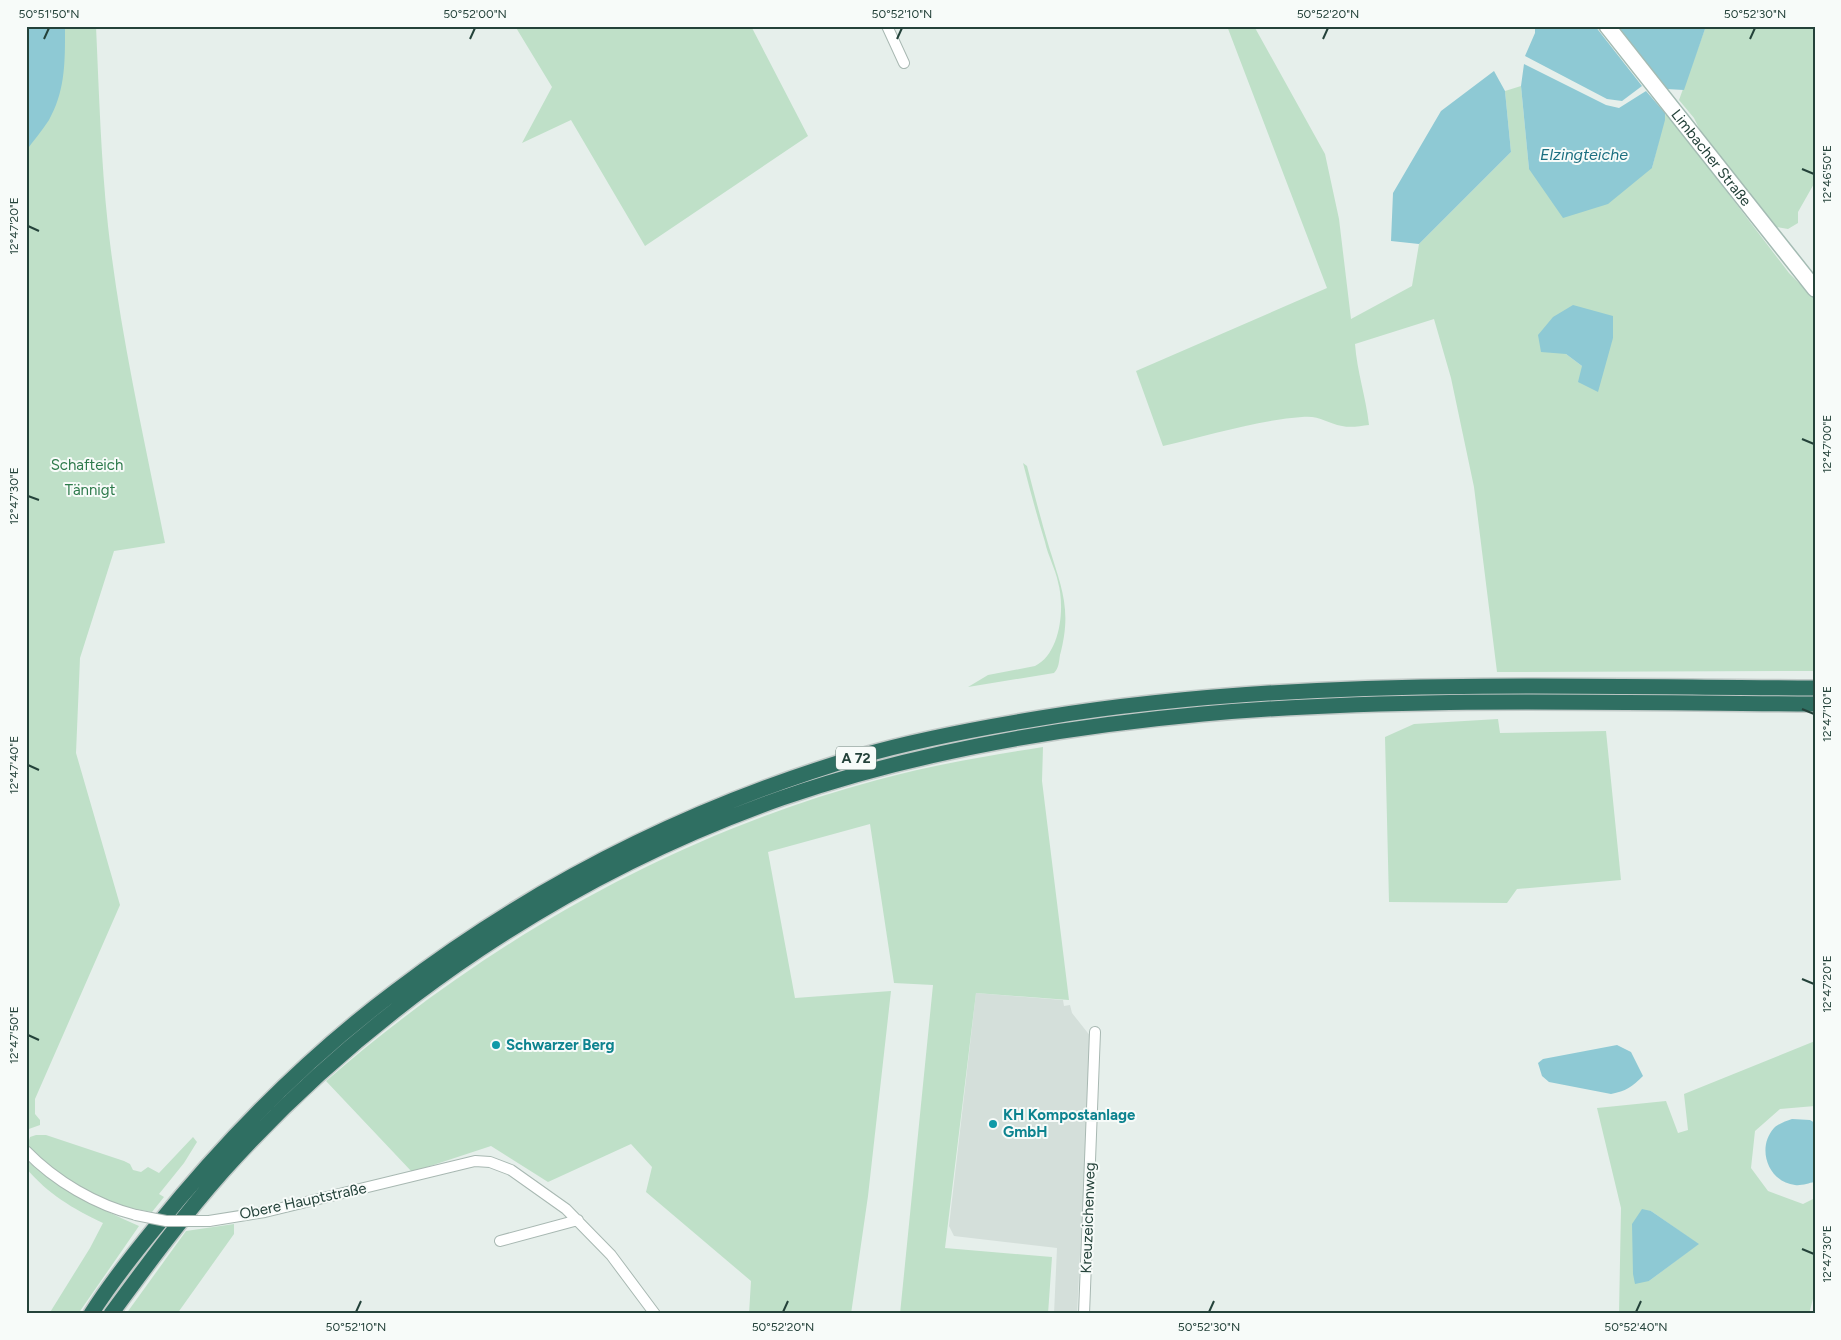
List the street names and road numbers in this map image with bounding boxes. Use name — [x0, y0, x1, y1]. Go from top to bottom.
street label: Limbacher Straße — [1667, 106, 1755, 210]
road number: A 72 — [836, 746, 876, 770]
street label: Kreuzeichenweg — [1077, 1162, 1099, 1274]
street label: Obere Hauptstraße — [238, 1179, 368, 1223]

